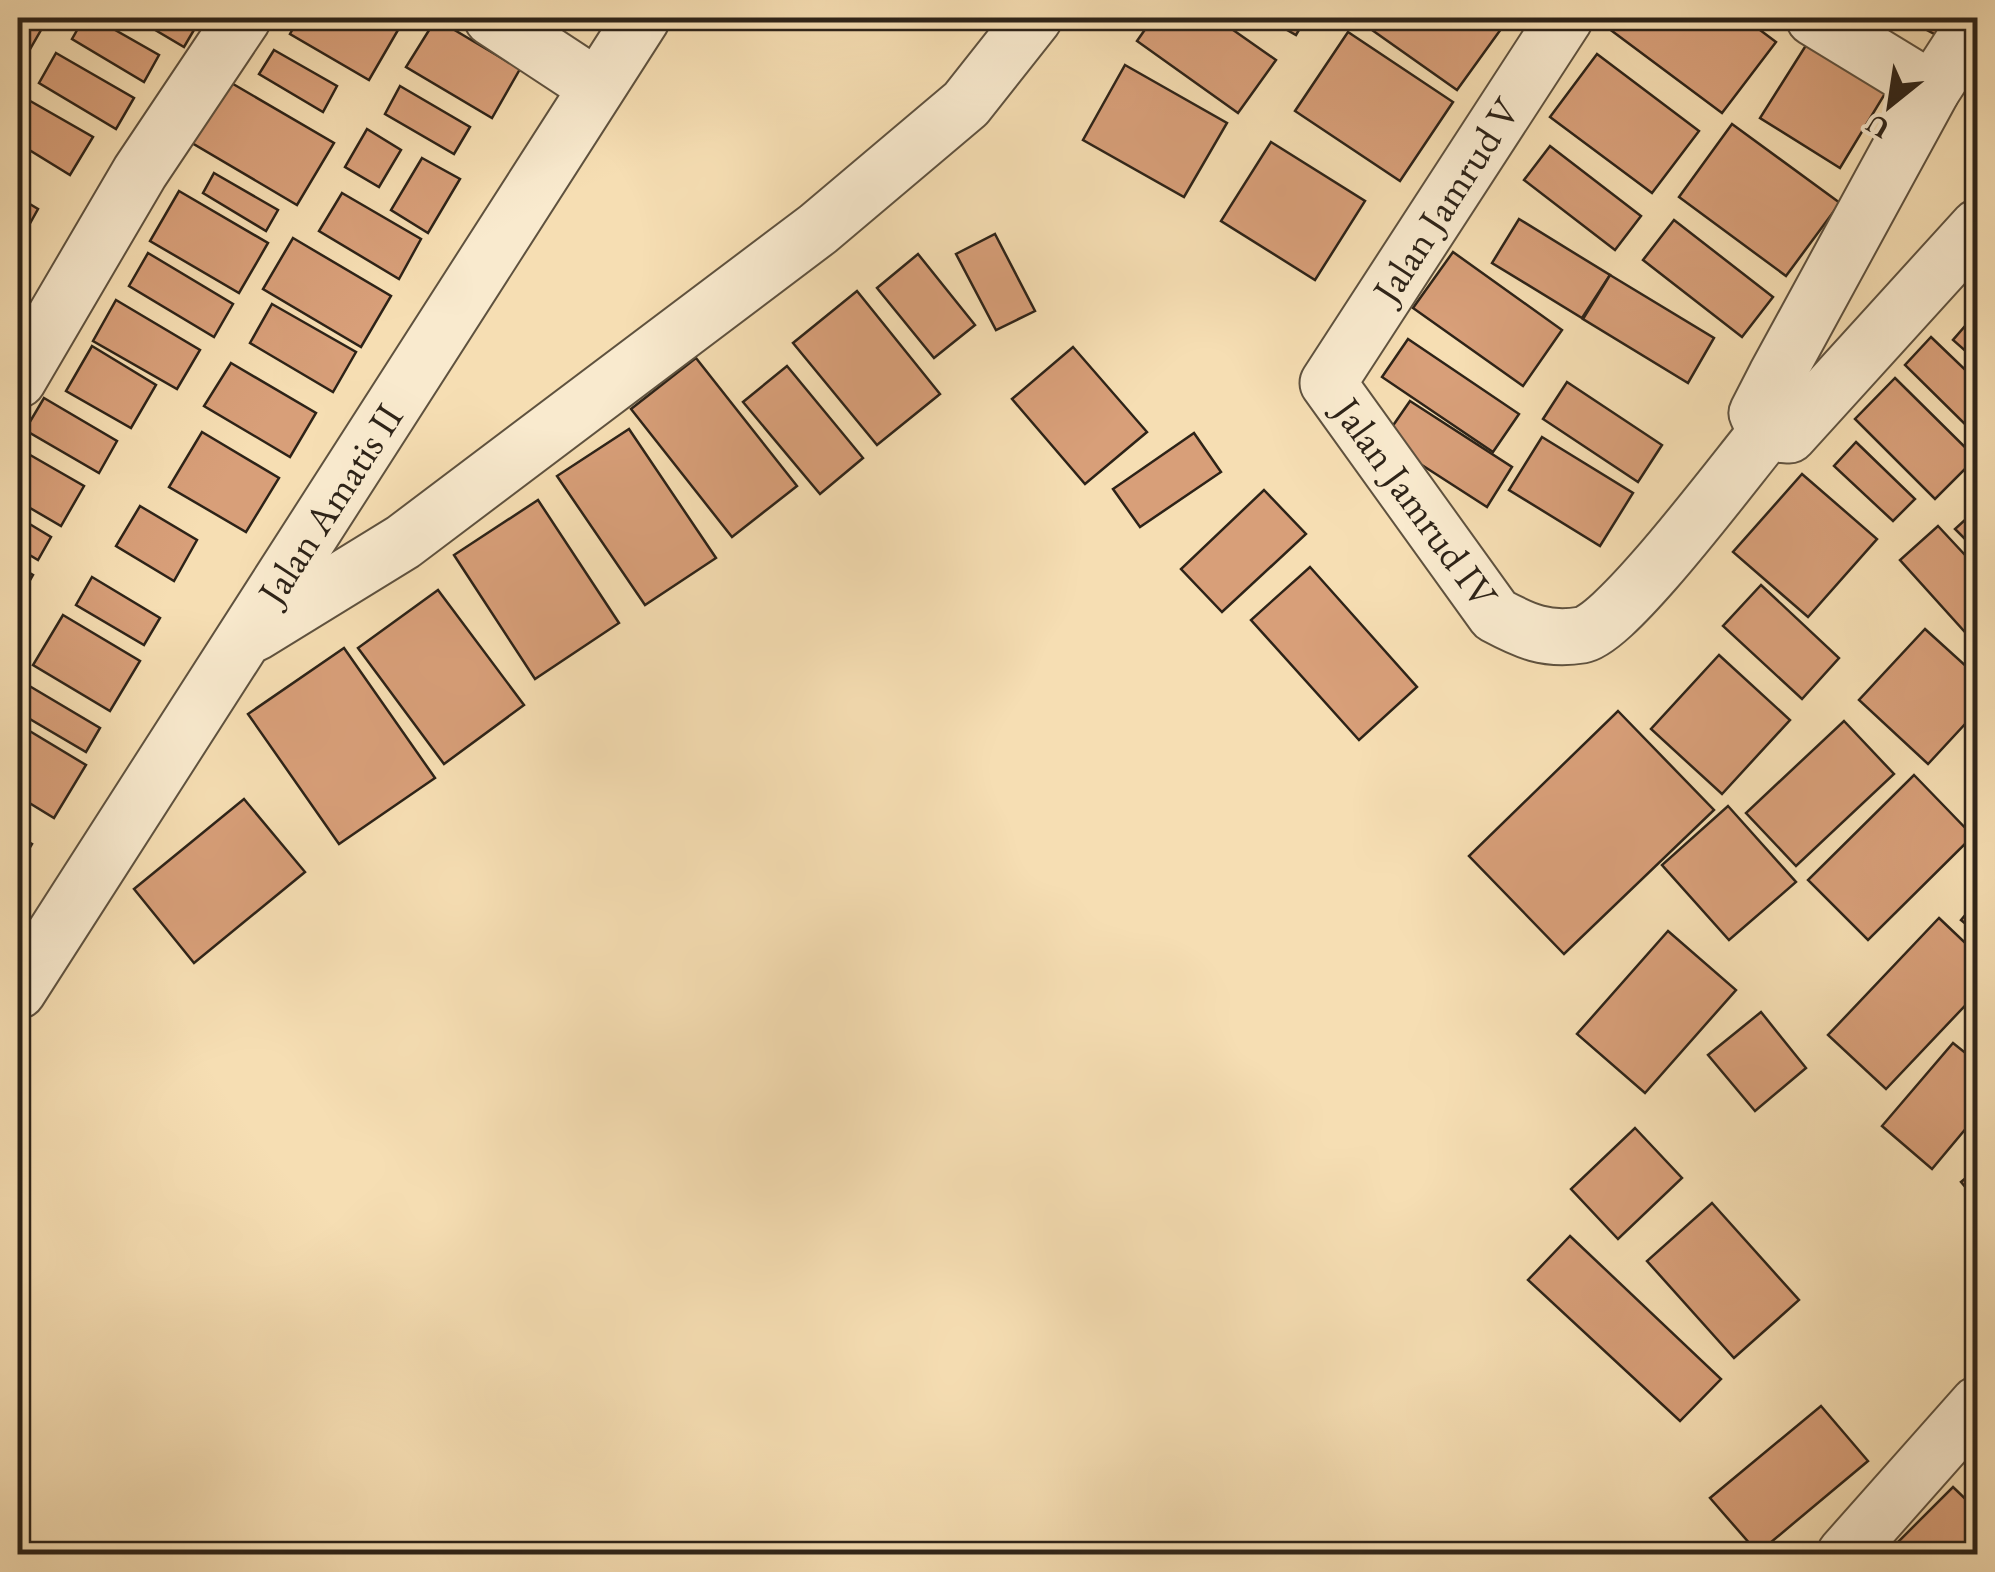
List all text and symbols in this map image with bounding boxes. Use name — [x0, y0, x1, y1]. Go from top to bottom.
north arrow — [1840, 55, 1940, 155]
street label: Jalan Jamrud V — [1359, 87, 1532, 315]
text: U — [1859, 106, 1896, 147]
street label: Jalan Jamrud IV — [1320, 385, 1511, 620]
street label: Jalan Amatis II — [244, 394, 414, 617]

